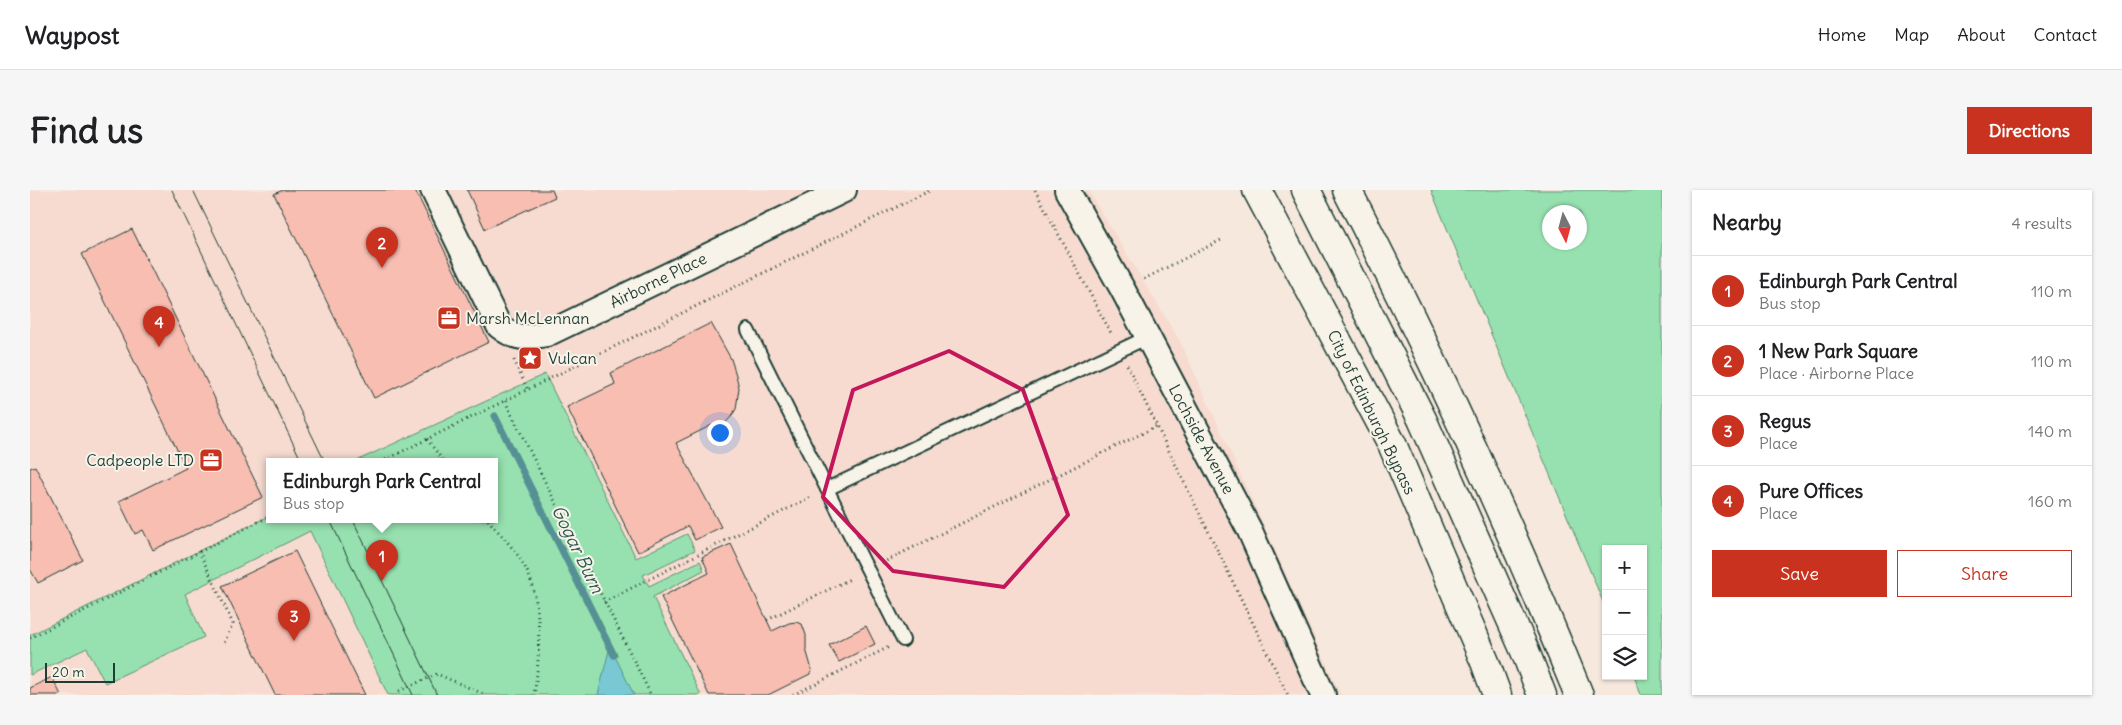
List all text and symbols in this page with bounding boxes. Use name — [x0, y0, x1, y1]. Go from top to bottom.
text: Waypost — [25, 20, 119, 50]
text: Home — [1818, 23, 1866, 46]
text: Map — [1894, 23, 1929, 46]
text: About — [1957, 23, 2005, 46]
text: Contact — [2033, 23, 2097, 46]
button: Directions — [1967, 107, 2092, 154]
text: Find us — [30, 108, 143, 152]
north arrow — [1542, 205, 1587, 250]
text: Nearby — [1712, 209, 1782, 236]
text: 4 results — [2011, 213, 2072, 233]
pin: 2 — [366, 227, 398, 268]
street label: Airborne Place — [606, 248, 710, 312]
text: Edinburgh Park Central — [1759, 269, 1957, 293]
text: 1 — [1725, 281, 1731, 301]
text: 110 m — [2031, 281, 2072, 301]
text: Bus stop — [1759, 293, 1821, 313]
office icon: Marsh McLennan — [436, 305, 462, 331]
pin: 4 — [143, 306, 175, 347]
place label: Marsh McLennan — [466, 308, 590, 328]
street label: City of Edinburgh Bypass — [1323, 326, 1421, 498]
text: 1 New Park Square — [1759, 339, 1918, 363]
place icon: Vulcan — [517, 345, 543, 371]
place label: Vulcan — [548, 348, 597, 368]
text: 2 — [1724, 351, 1732, 371]
text: 110 m — [2031, 351, 2072, 371]
text: Place · Airborne Place — [1759, 363, 1914, 383]
street label: Lochside Avenue — [1165, 381, 1239, 497]
text: Regus — [1759, 409, 1811, 433]
your location — [707, 420, 733, 446]
text: 3 — [1723, 421, 1733, 441]
text: 140 m — [2028, 421, 2072, 441]
text: Place — [1759, 433, 1798, 453]
office icon: Cadpeople LTD — [198, 447, 224, 473]
place label: Cadpeople LTD — [86, 450, 194, 470]
popup — [266, 458, 498, 523]
text: Edinburgh Park Central — [283, 469, 481, 493]
text: Pure Offices — [1759, 479, 1863, 503]
text: 4 — [1723, 491, 1733, 511]
text: 160 m — [2028, 491, 2072, 511]
text: Bus stop — [283, 493, 344, 513]
water label: Gogar Burn — [547, 501, 609, 597]
text: Place — [1759, 503, 1798, 523]
pin: 1 — [366, 540, 398, 581]
map controls — [1602, 545, 1647, 680]
button: + — [1602, 545, 1647, 590]
button: Save — [1712, 550, 1887, 597]
button: Share — [1897, 550, 2072, 597]
button: − — [1602, 590, 1647, 635]
pin: 3 — [278, 600, 310, 641]
button: layers — [1602, 635, 1647, 680]
scale bar — [45, 660, 115, 683]
text: 20 m — [52, 663, 85, 681]

